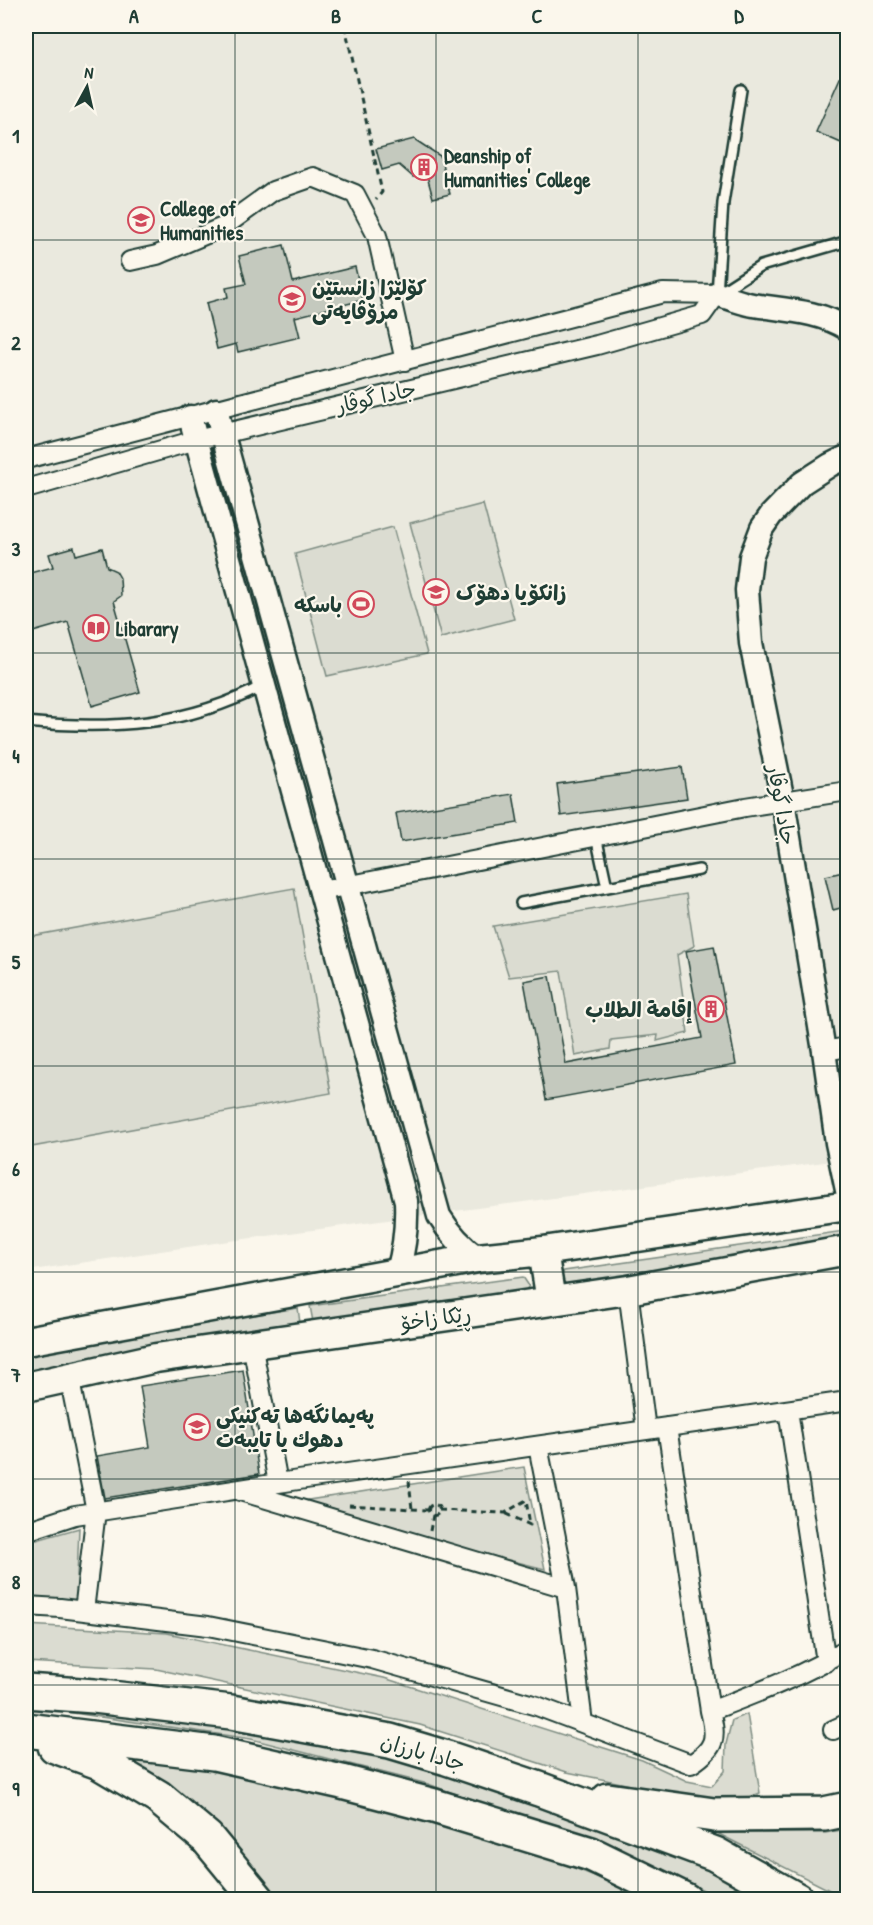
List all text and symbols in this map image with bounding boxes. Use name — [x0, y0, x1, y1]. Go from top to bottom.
text: A — [129, 2, 139, 29]
text: B — [331, 2, 341, 29]
text: C — [532, 2, 543, 29]
text: D — [734, 2, 744, 29]
north arrow — [57, 57, 117, 117]
text: N — [83, 61, 95, 84]
text: 1 — [12, 122, 20, 149]
place label: Deanship of Humanities' College — [444, 141, 591, 195]
building icon: Deanship of Humanities' College — [409, 152, 439, 182]
place label: College of Humanities — [160, 194, 243, 247]
school or university icon: College of Humanities — [126, 205, 156, 235]
place label: كۆلێژا زانستێن مرۆڤایەتی — [312, 273, 427, 326]
school or university icon: كۆلێژا زانستێن مرۆڤایەتی — [277, 284, 307, 314]
text: 2 — [11, 329, 21, 356]
street label: جادا گوڤار — [331, 374, 419, 421]
text: 3 — [12, 535, 21, 562]
school or university icon: زانکۆیا دهۆک — [421, 577, 451, 607]
place label: زانکۆیا دهۆک — [456, 578, 566, 607]
sports icon: باسکە — [346, 589, 376, 619]
place label: باسکە — [294, 590, 342, 619]
library icon: Libarary — [81, 613, 111, 643]
place label: Libarary — [116, 614, 179, 644]
text: 4 — [12, 742, 20, 769]
street label: جادا گوڤار — [760, 761, 803, 847]
text: 5 — [12, 948, 21, 975]
building icon: إقامة الطلاب — [696, 994, 726, 1024]
place label: إقامة الطلاب — [585, 995, 693, 1024]
text: 6 — [12, 1155, 20, 1182]
street label: ڕێکا زاخۆ — [397, 1299, 473, 1341]
text: 7 — [10, 1361, 21, 1388]
place label: پەیمانگەها تەکنیکی دهوك یا تایبەت — [216, 1401, 374, 1454]
school or university icon: پەیمانگەها تەکنیکی دهوك یا تایبەت — [182, 1412, 212, 1442]
text: 8 — [12, 1568, 21, 1595]
street label: جادا بارزان — [377, 1726, 469, 1778]
text: 9 — [12, 1775, 20, 1802]

